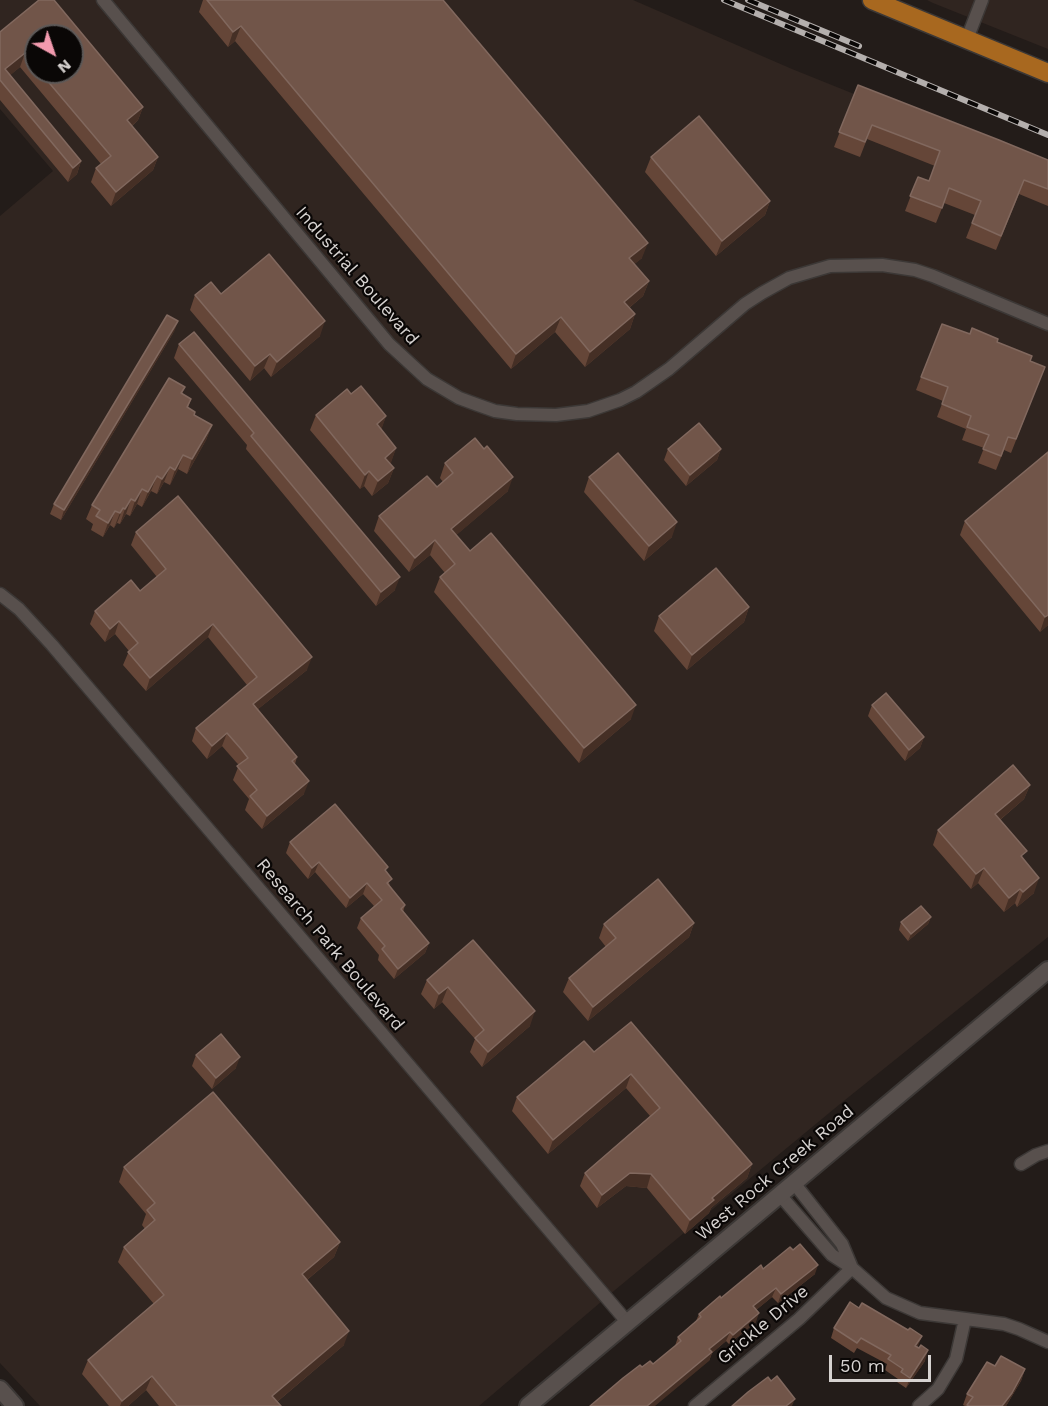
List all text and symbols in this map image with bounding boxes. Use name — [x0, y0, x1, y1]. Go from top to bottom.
north arrow — [24, 24, 84, 84]
text: N — [54, 56, 75, 78]
street label: Industrial Boulevard — [291, 202, 423, 350]
street label: Research Park Boulevard — [252, 854, 408, 1036]
street label: West Rock Creek Road — [692, 1101, 858, 1245]
street label: Grickle Drive — [713, 1281, 813, 1369]
scale bar — [832, 1343, 934, 1381]
text: 50 m — [840, 1355, 885, 1376]

